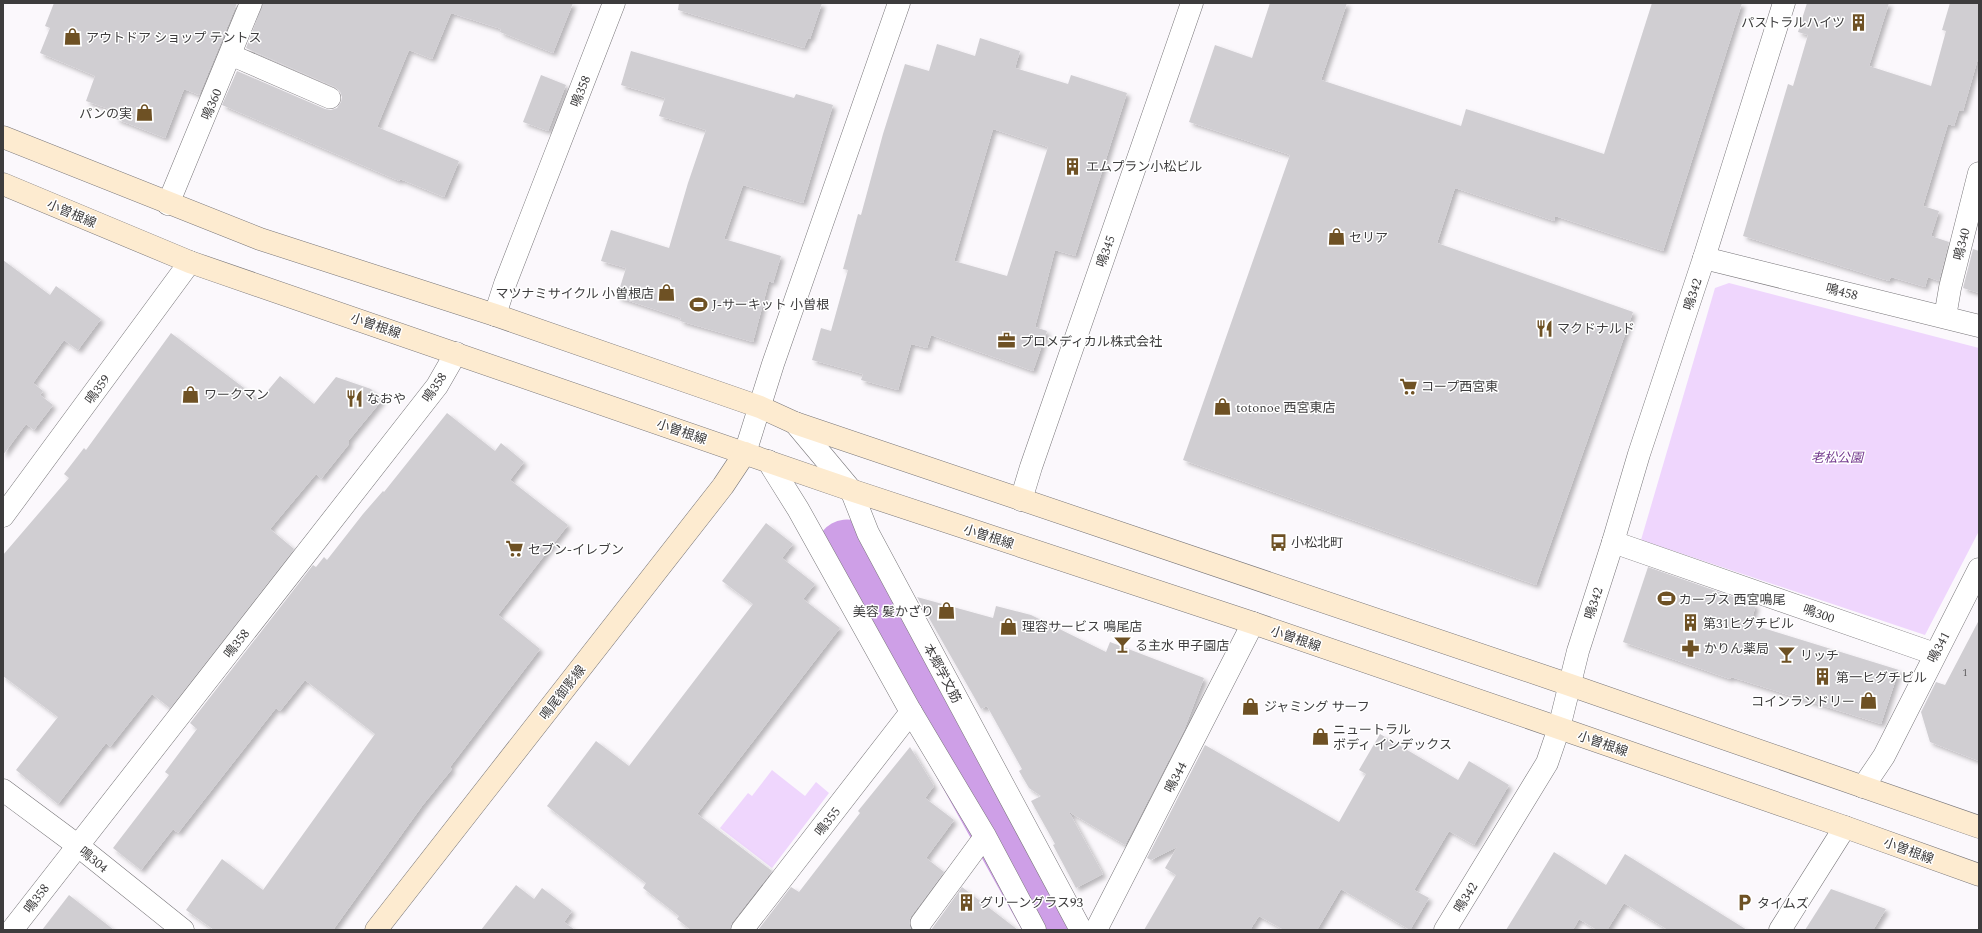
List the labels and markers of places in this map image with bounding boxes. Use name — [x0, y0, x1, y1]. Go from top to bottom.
building icon: パストラルハイツ — [1848, 12, 1868, 32]
place label: パストラルハイツ — [1741, 13, 1845, 33]
shop icon: アウトドア ショップ テントス — [63, 27, 83, 47]
place label: アウトドア ショップ テントス — [86, 28, 262, 48]
shop icon: パンの実 — [135, 103, 155, 123]
place label: パンの実 — [79, 104, 132, 124]
building icon: エムプラン小松ビル — [1063, 156, 1083, 176]
place label: エムプラン小松ビル — [1086, 157, 1202, 177]
shop icon: セリア — [1326, 227, 1346, 247]
place label: セリア — [1349, 228, 1388, 248]
shop icon: マツナミサイクル 小曽根店 — [657, 283, 677, 303]
place label: マツナミサイクル 小曽根店 — [495, 284, 654, 304]
sports icon: J-サーキット 小曽根 — [689, 294, 709, 314]
place label: J-サーキット 小曽根 — [712, 295, 829, 315]
restaurant icon: マクドナルド — [1534, 318, 1554, 338]
place label: マクドナルド — [1557, 319, 1635, 339]
office icon: プロメディカル株式会社 — [997, 331, 1017, 351]
place label: プロメディカル株式会社 — [1020, 332, 1162, 352]
supermarket icon: コープ西宮東 — [1398, 376, 1418, 396]
place label: コープ西宮東 — [1421, 377, 1498, 397]
shop icon: ワークマン — [181, 384, 201, 404]
place label: ワークマン — [204, 385, 269, 405]
restaurant icon: なおや — [344, 388, 364, 408]
place label: なおや — [367, 389, 406, 409]
shop icon: totonoe 西宮東店 — [1213, 397, 1233, 417]
place label: totonoe 西宮東店 — [1236, 398, 1335, 418]
bus stop icon: 小松北町 — [1268, 532, 1288, 552]
place label: 小松北町 — [1291, 533, 1343, 553]
supermarket icon: セブン-イレブン — [505, 539, 525, 559]
place label: セブン-イレブン — [528, 540, 624, 560]
sports icon: カーブス 西宮鳴尾 — [1656, 589, 1676, 609]
place label: カーブス 西宮鳴尾 — [1679, 590, 1785, 610]
shop icon: 美容 髪かざり — [937, 601, 957, 621]
place label: 美容 髪かざり — [853, 602, 934, 622]
building icon: 第31ヒグチビル — [1680, 613, 1700, 633]
place label: 第31ヒグチビル — [1703, 614, 1794, 634]
shop icon: 理容サービス 鳴尾店 — [999, 616, 1019, 636]
place label: 理容サービス 鳴尾店 — [1022, 617, 1142, 637]
bar icon: る主水 甲子園店 — [1112, 635, 1132, 655]
place label: る主水 甲子園店 — [1135, 636, 1229, 656]
pharmacy icon: かりん薬局 — [1681, 638, 1701, 658]
place label: かりん薬局 — [1704, 639, 1769, 659]
bar icon: リッチ — [1777, 645, 1797, 665]
place label: リッチ — [1800, 646, 1839, 666]
building icon: 第一ヒグチビル — [1813, 667, 1833, 687]
place label: 第一ヒグチビル — [1836, 668, 1927, 688]
shop icon: コインランドリー — [1858, 691, 1878, 711]
place label: コインランドリー — [1751, 692, 1855, 712]
shop icon: ジャミング サーフ — [1241, 696, 1261, 716]
place label: ジャミング サーフ — [1264, 697, 1370, 717]
place label: ニュートラル ボディ インデックス — [1333, 720, 1452, 755]
shop icon: ニュートラル ボディ インデックス — [1310, 726, 1330, 746]
building icon: グリーングラス93 — [957, 892, 977, 912]
place label: グリーングラス93 — [980, 893, 1084, 913]
parking icon: タイムズ — [1734, 893, 1754, 913]
place label: タイムズ — [1757, 894, 1809, 914]

